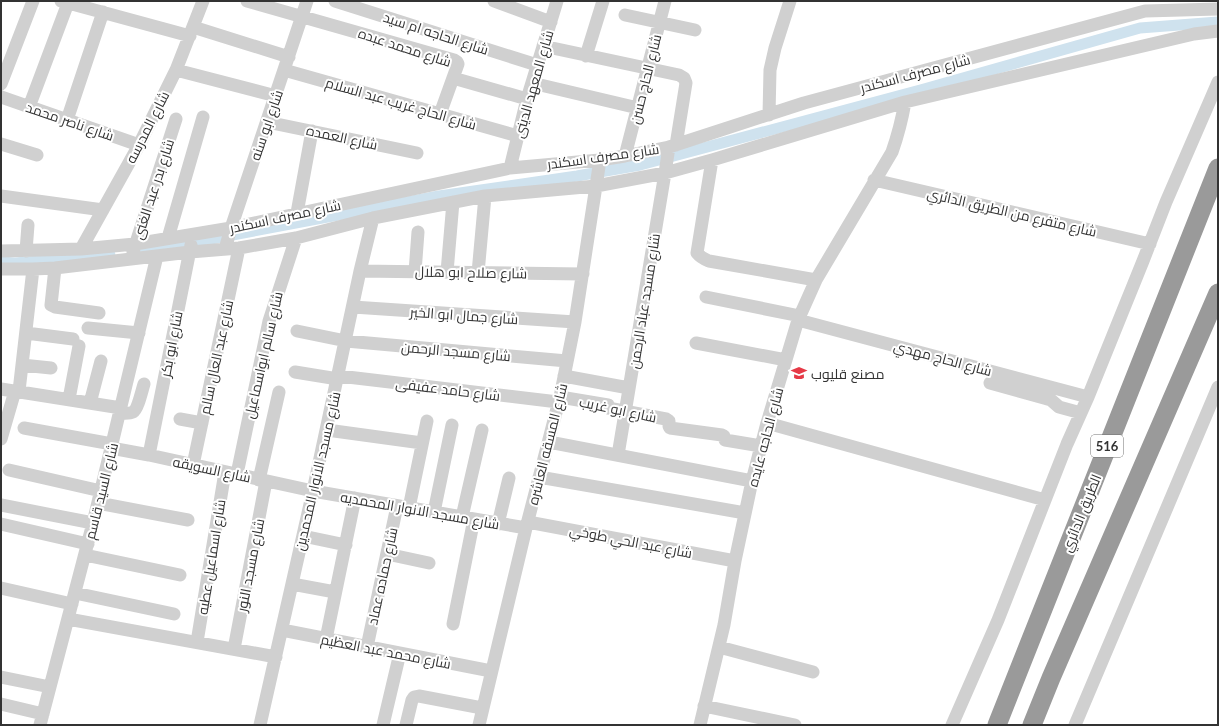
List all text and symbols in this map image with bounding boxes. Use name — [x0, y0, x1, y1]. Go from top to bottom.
street label: شارع الحاجه ام سيد — [381, 8, 491, 60]
street label: شارع محمد عبده — [356, 24, 454, 71]
street label: شارع المعهد الدينى — [509, 28, 557, 140]
street label: شارع الحاج حسن — [626, 32, 665, 126]
street label: شارع مصرف اسكندر — [857, 50, 972, 97]
street label: شارع الحاج غريب عبد السلام — [323, 73, 478, 135]
street label: شارع ابو سنه — [246, 87, 287, 163]
street label: شارع المدرسه — [122, 88, 173, 166]
street label: شارع ناصر محمد — [24, 98, 116, 145]
street label: شارع العمده — [305, 121, 379, 154]
street label: شارع بدر عبد الغنى — [129, 137, 178, 242]
street label: شارع مصرف اسكندر — [545, 140, 660, 173]
street label: شارع متفرع من الطريق الدائري — [925, 184, 1098, 244]
street label: شارع مصرف اسكندر — [227, 196, 342, 237]
street label: شارع مسجد عباد الرحمن — [625, 232, 664, 370]
street label: شارع صلاح ابو هلال — [415, 263, 527, 282]
street label: شارع سالم ابواسماعيل — [240, 290, 288, 421]
street label: شارع عبد العال سالم — [196, 298, 238, 416]
street label: شارع جمال ابو الخير — [408, 303, 519, 328]
street label: شارع ابو بكر — [156, 309, 187, 380]
street label: شارع الحاج مهدي — [891, 337, 994, 383]
street label: شارع مسجد الرحمن — [400, 338, 512, 365]
school or university icon: مصنع قليوب — [790, 364, 808, 382]
place label: مصنع قليوب — [811, 365, 885, 383]
street label: شارع حامد عفيفى — [395, 374, 501, 405]
street label: شارع المسقه العاشره — [524, 381, 571, 507]
street label: شارع الحاجه عايده — [744, 385, 787, 489]
street label: شارع مسجد الانوار المحمدين — [290, 390, 345, 552]
street label: شارع ابو غريب — [578, 393, 658, 426]
road number: 516 — [1091, 435, 1123, 457]
street label: شارع السيد قاسم — [81, 441, 123, 542]
street label: شارع السويقه — [171, 452, 253, 487]
street label: الطريق الدائري — [1058, 472, 1108, 556]
street label: شارع مسجد الانوار المحمديه — [339, 488, 501, 533]
street label: شارع اسماعيل عطيه — [194, 498, 229, 616]
street label: شارع مسجد النور — [232, 517, 268, 614]
street label: شارع عبد الحي طوخي — [567, 521, 694, 565]
street label: شارع حماده عماد — [363, 526, 402, 627]
street label: شارع محمد عبد العظيم — [319, 630, 453, 674]

